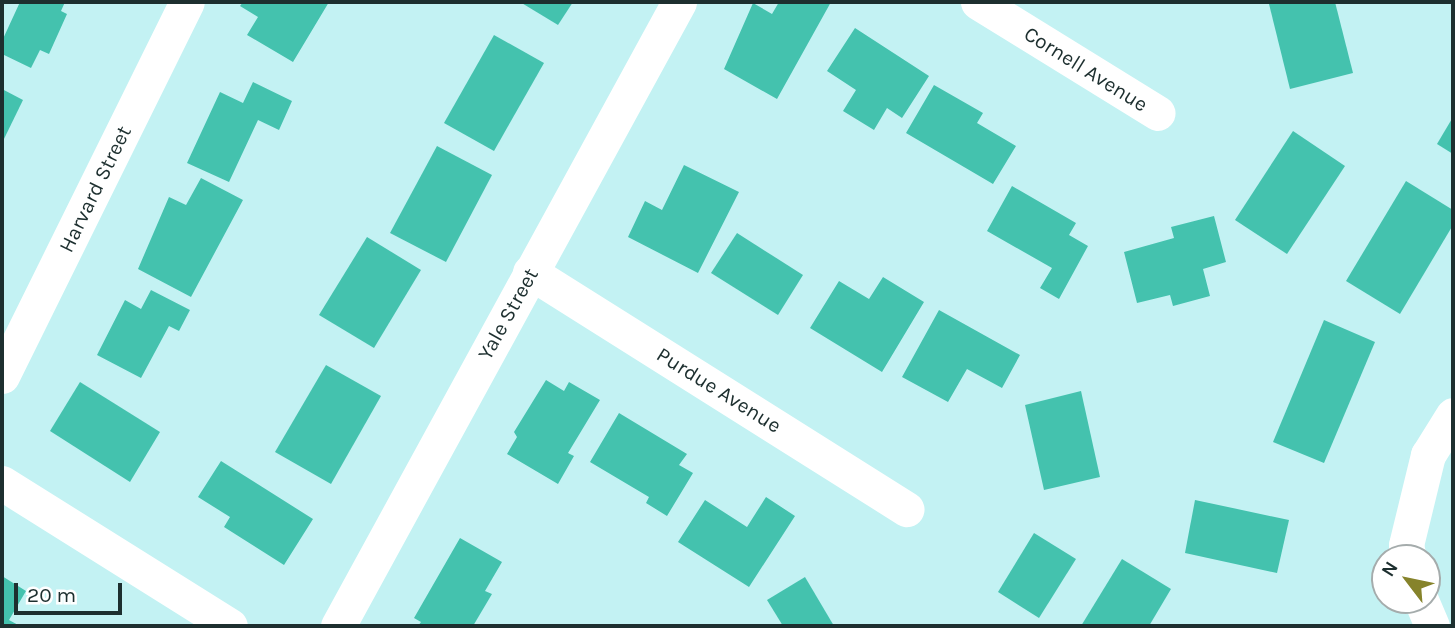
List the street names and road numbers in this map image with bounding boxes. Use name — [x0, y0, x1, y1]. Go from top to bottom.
street label: Cornell Avenue — [1019, 21, 1153, 117]
street label: Harvard Street — [53, 121, 137, 257]
street label: Yale Street — [472, 264, 544, 364]
street label: Purdue Avenue — [652, 342, 786, 438]

